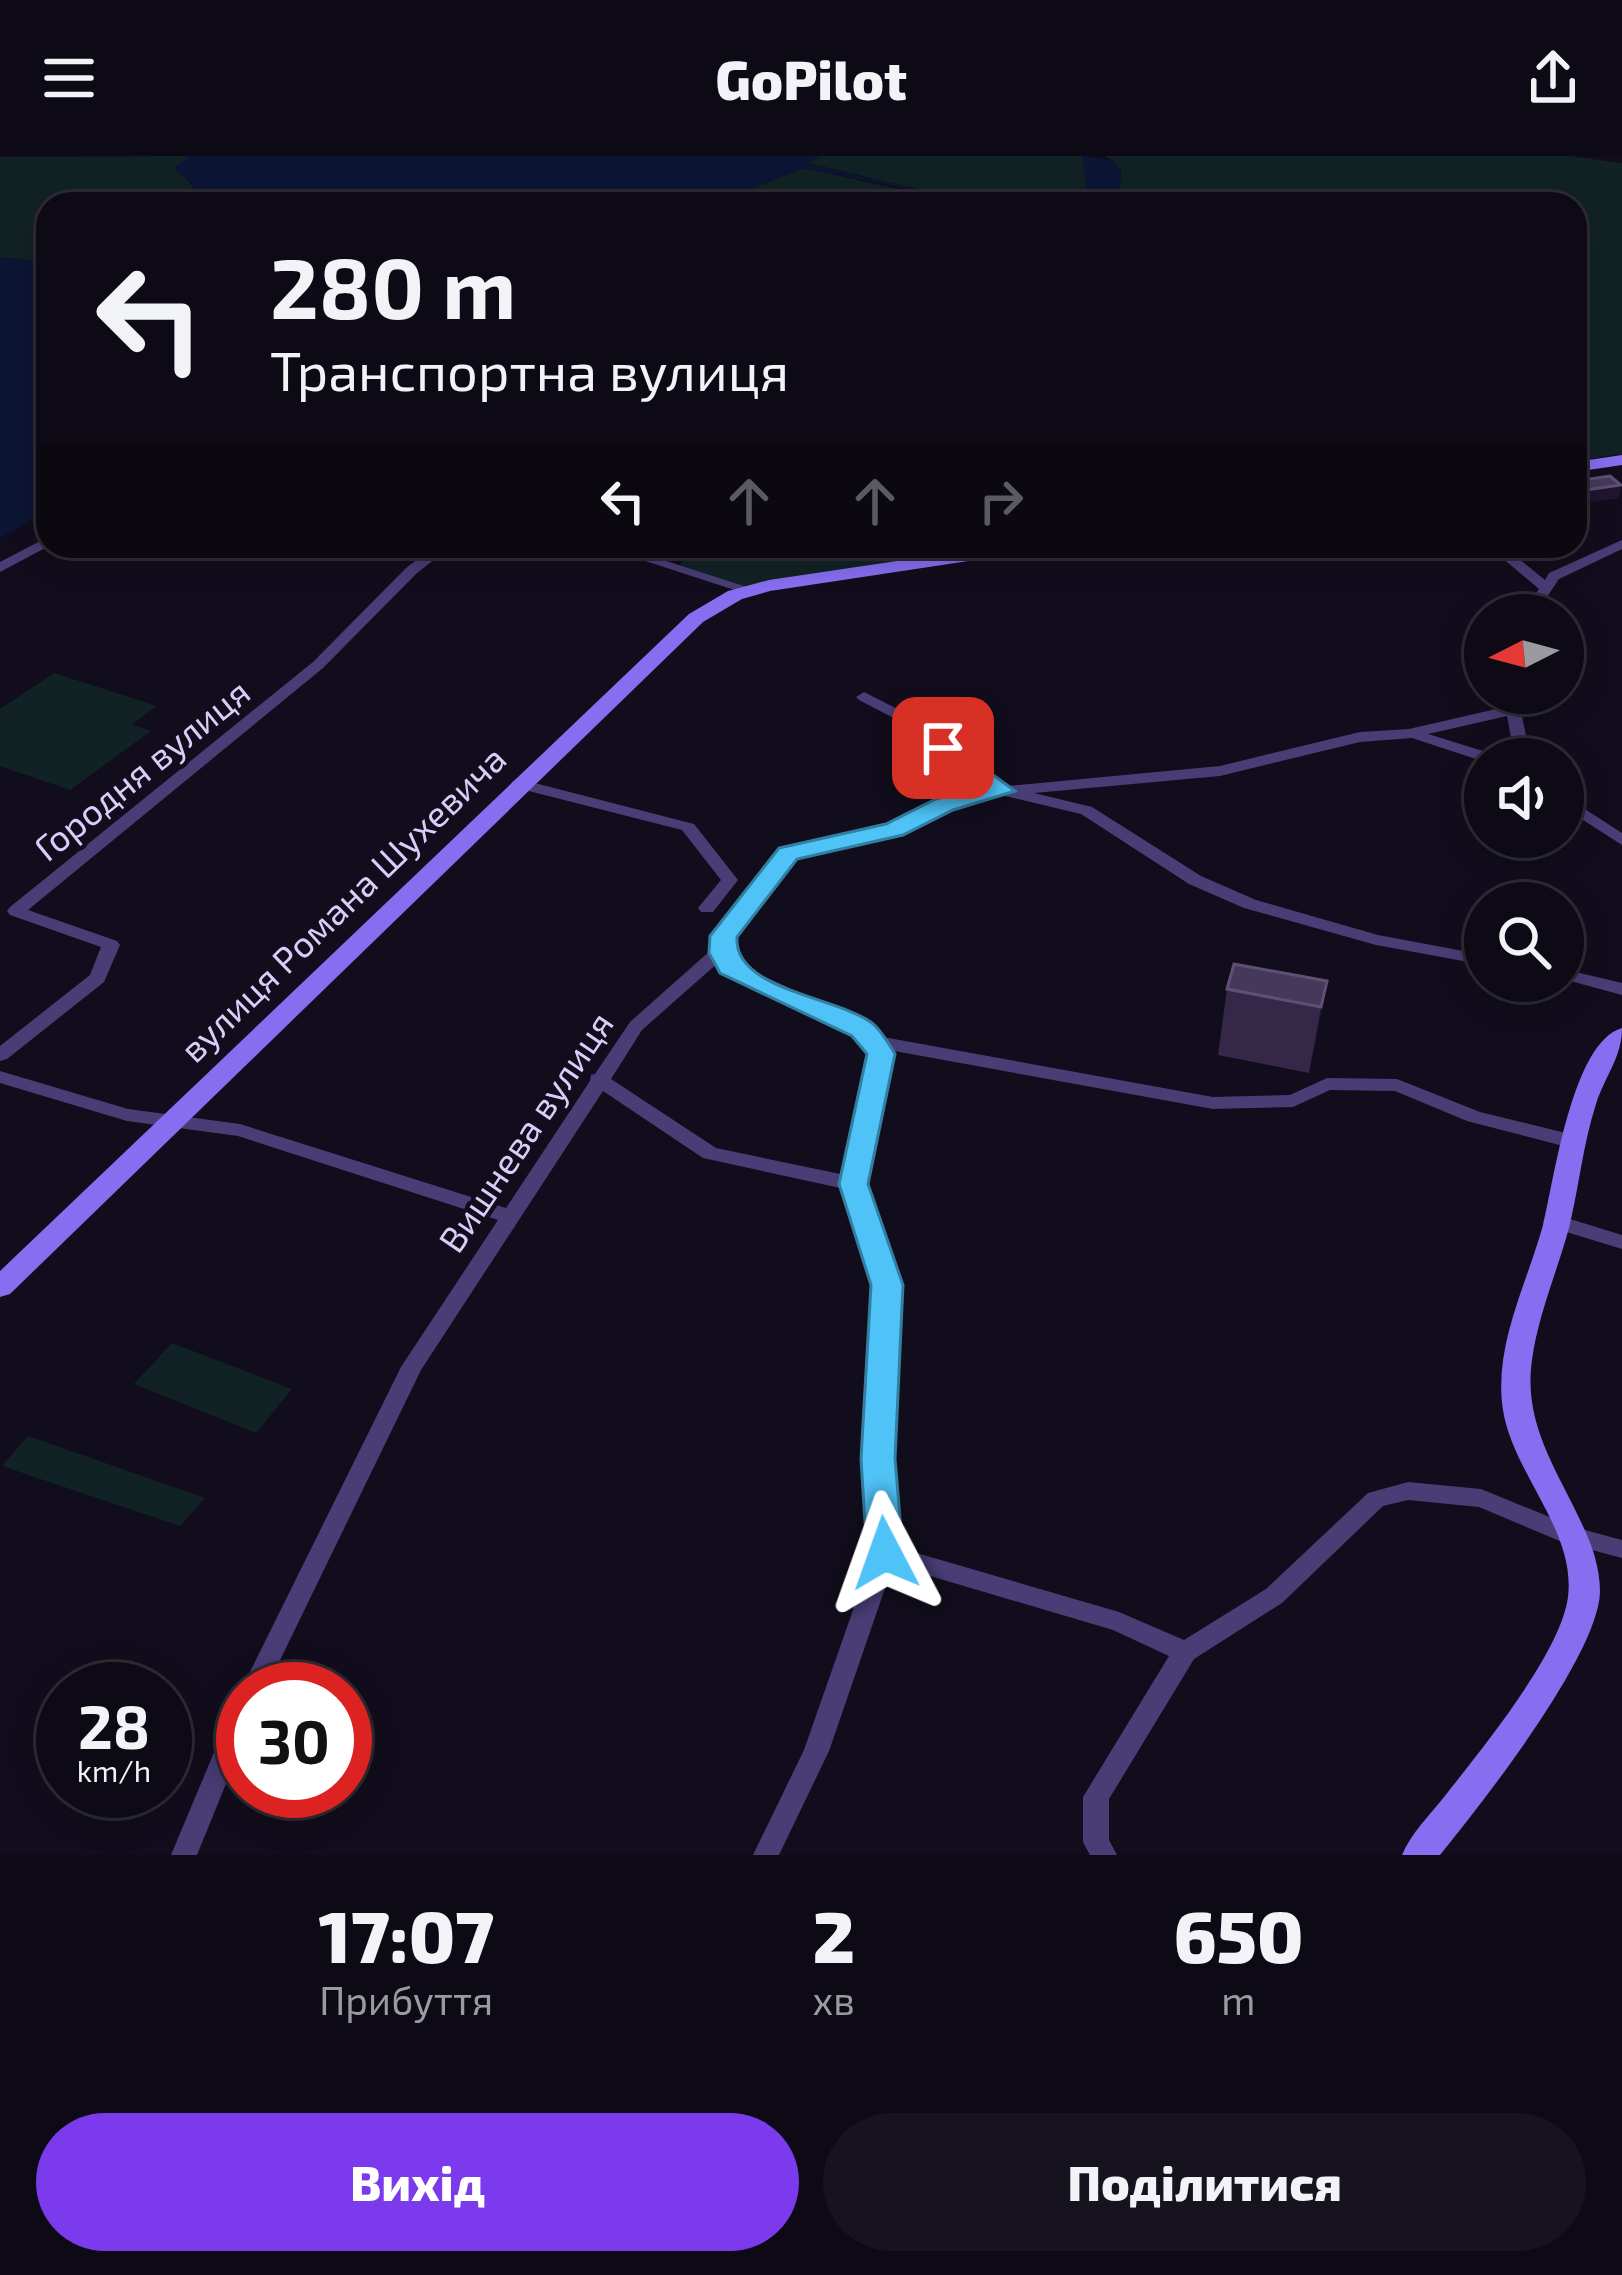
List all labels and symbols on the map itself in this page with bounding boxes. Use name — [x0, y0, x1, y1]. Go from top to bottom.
north arrow — [1464, 594, 1584, 714]
street label: Городня вулиця — [25, 669, 258, 869]
pin — [892, 697, 994, 799]
street label: вулиця Романа Шухевича — [170, 736, 514, 1071]
street label: Вишнева вулиця — [428, 1003, 622, 1260]
position arrow — [822, 1490, 948, 1616]
speed limit sign: 30 — [216, 1662, 372, 1818]

